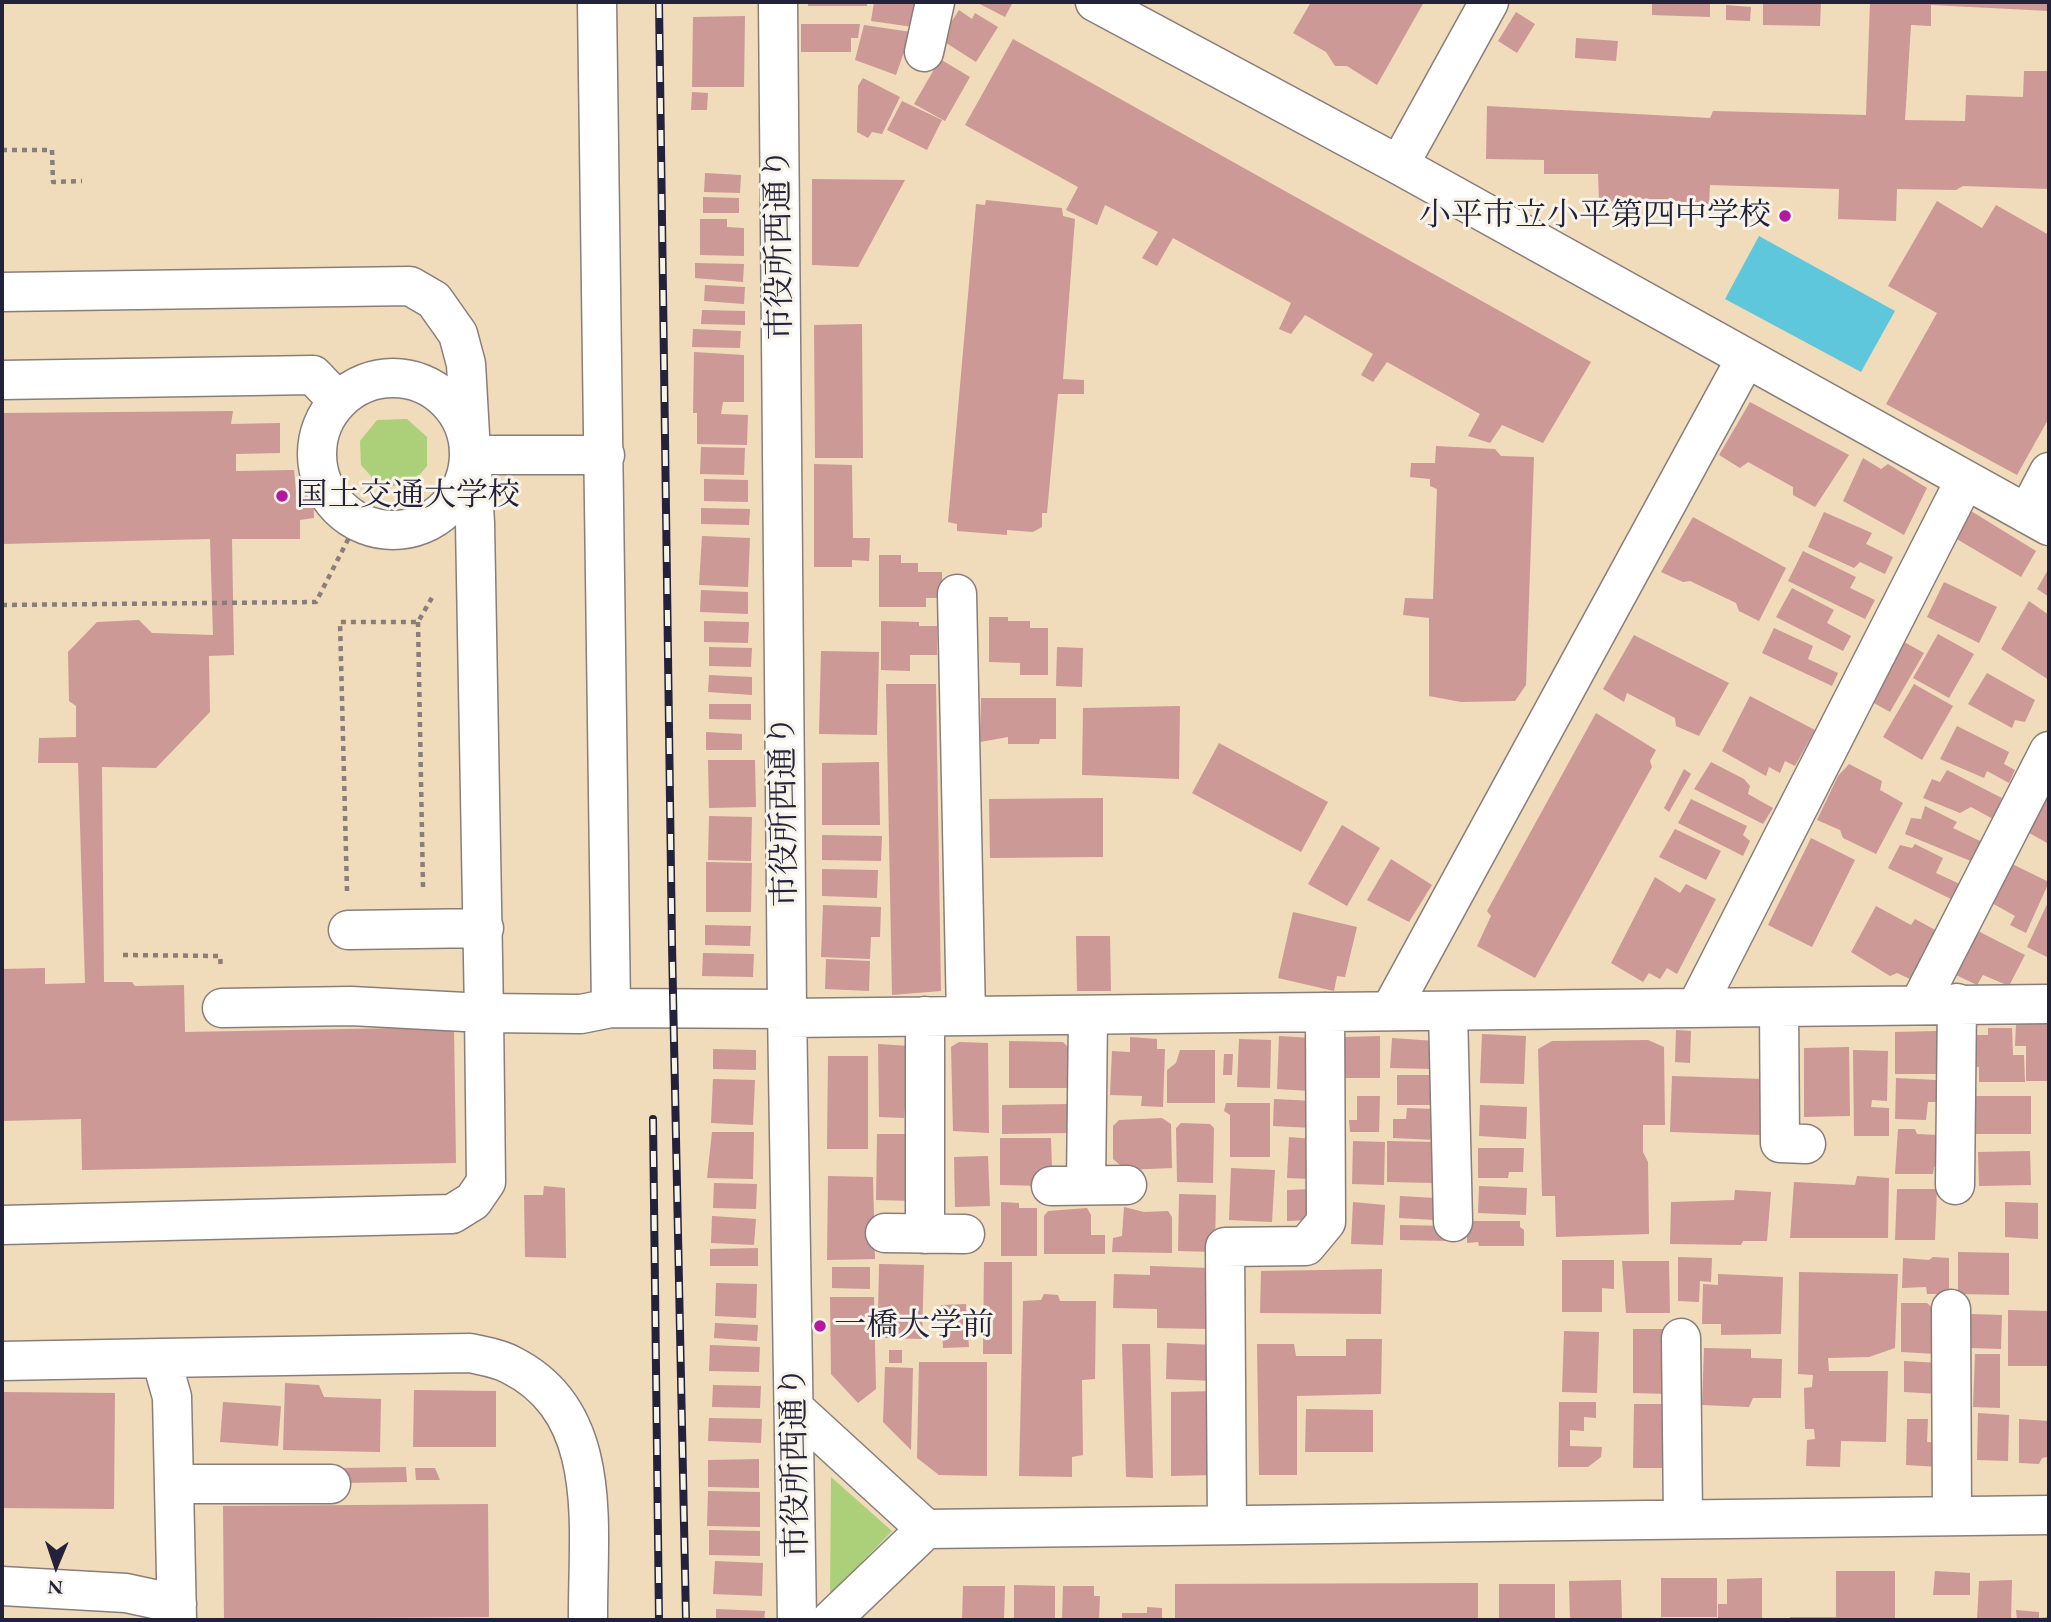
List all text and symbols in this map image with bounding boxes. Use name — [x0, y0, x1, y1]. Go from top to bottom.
street label: 市役所西通り — [759, 148, 801, 340]
place label: 小平市立小平第四中学校 — [1419, 197, 1771, 235]
marker: 小平市立小平第四中学校 — [1777, 208, 1793, 224]
place label: 国土交通大学校 — [296, 477, 520, 515]
marker: 国土交通大学校 — [274, 488, 290, 504]
street label: 市役所西通り — [764, 715, 806, 907]
place label: 一橋大学前 — [834, 1307, 994, 1345]
marker: 一橋大学前 — [812, 1318, 828, 1334]
street label: 市役所西通り — [775, 1366, 817, 1558]
north arrow — [21, 1531, 91, 1601]
text: N — [47, 1575, 63, 1600]

